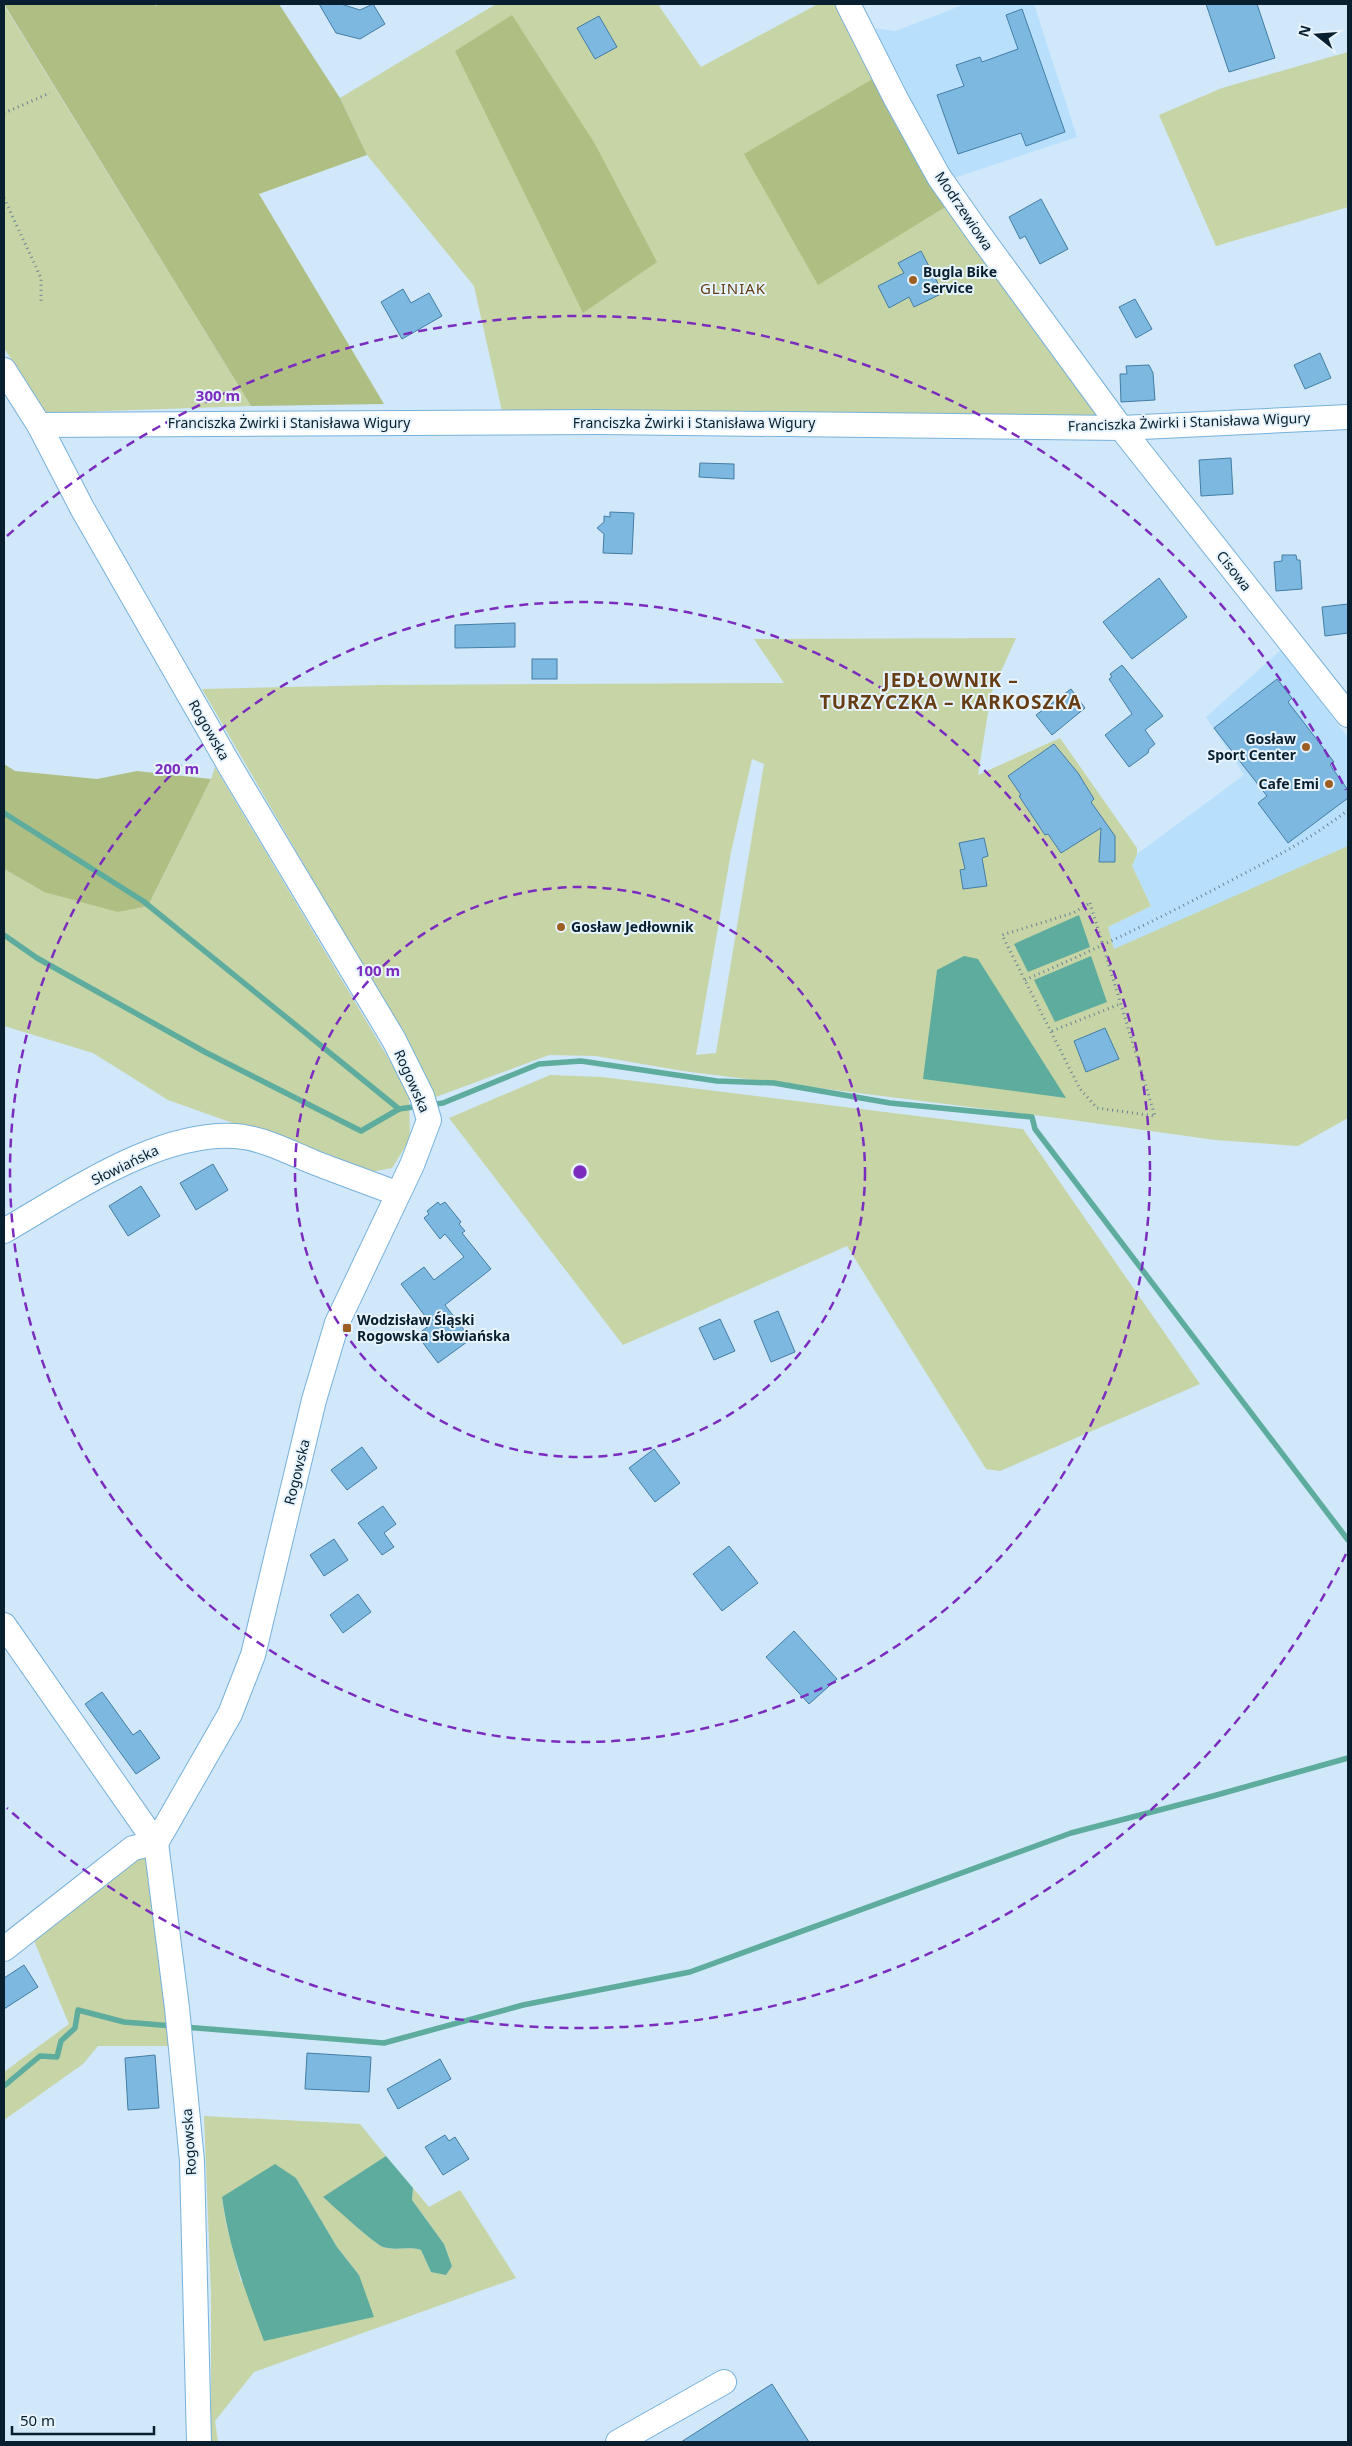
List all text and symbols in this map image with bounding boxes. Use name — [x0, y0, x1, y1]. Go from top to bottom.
north arrow — [1292, 10, 1342, 60]
text: N — [1293, 23, 1315, 39]
street label: Modrzewiowa — [931, 168, 998, 254]
place label: Bugla Bike Service — [923, 262, 997, 297]
marker: Bugla Bike Service — [907, 274, 919, 286]
district label: GLINIAK — [700, 278, 766, 298]
text: 300 m — [196, 385, 240, 405]
street label: Franciszka Żwirki i Stanisława Wigury — [1067, 408, 1311, 435]
street label: Franciszka Żwirki i Stanisława Wigury — [168, 413, 411, 432]
street label: Franciszka Żwirki i Stanisława Wigury — [573, 413, 816, 432]
street label: Cisowa — [1213, 547, 1256, 595]
district label: JEDŁOWNIK – TURZYCZKA – KARKOSZKA — [820, 667, 1082, 715]
street label: Rogowska — [184, 696, 234, 764]
place label: Gosław Sport Center — [1208, 729, 1297, 764]
marker: Gosław Sport Center — [1300, 741, 1312, 753]
text: 200 m — [155, 758, 199, 778]
place label: Cafe Emi — [1259, 774, 1319, 793]
marker: Cafe Emi — [1323, 778, 1335, 790]
place label: Gosław Jedłownik — [571, 917, 694, 936]
marker: Gosław Jedłownik — [555, 921, 567, 933]
text: 100 m — [356, 960, 400, 980]
street label: Rogowska — [390, 1046, 435, 1115]
street label: Słowiańska — [88, 1140, 162, 1189]
centre of rings — [571, 1163, 589, 1181]
place label: Wodzisław Śląski Rogowska Słowiańska — [357, 1310, 510, 1345]
marker: Wodzisław Śląski Rogowska Słowiańska — [341, 1322, 353, 1334]
street label: Rogowska — [279, 1437, 314, 1507]
street label: Rogowska — [177, 2108, 200, 2176]
scale bar — [12, 2404, 155, 2436]
text: 50 m — [20, 2410, 55, 2430]

